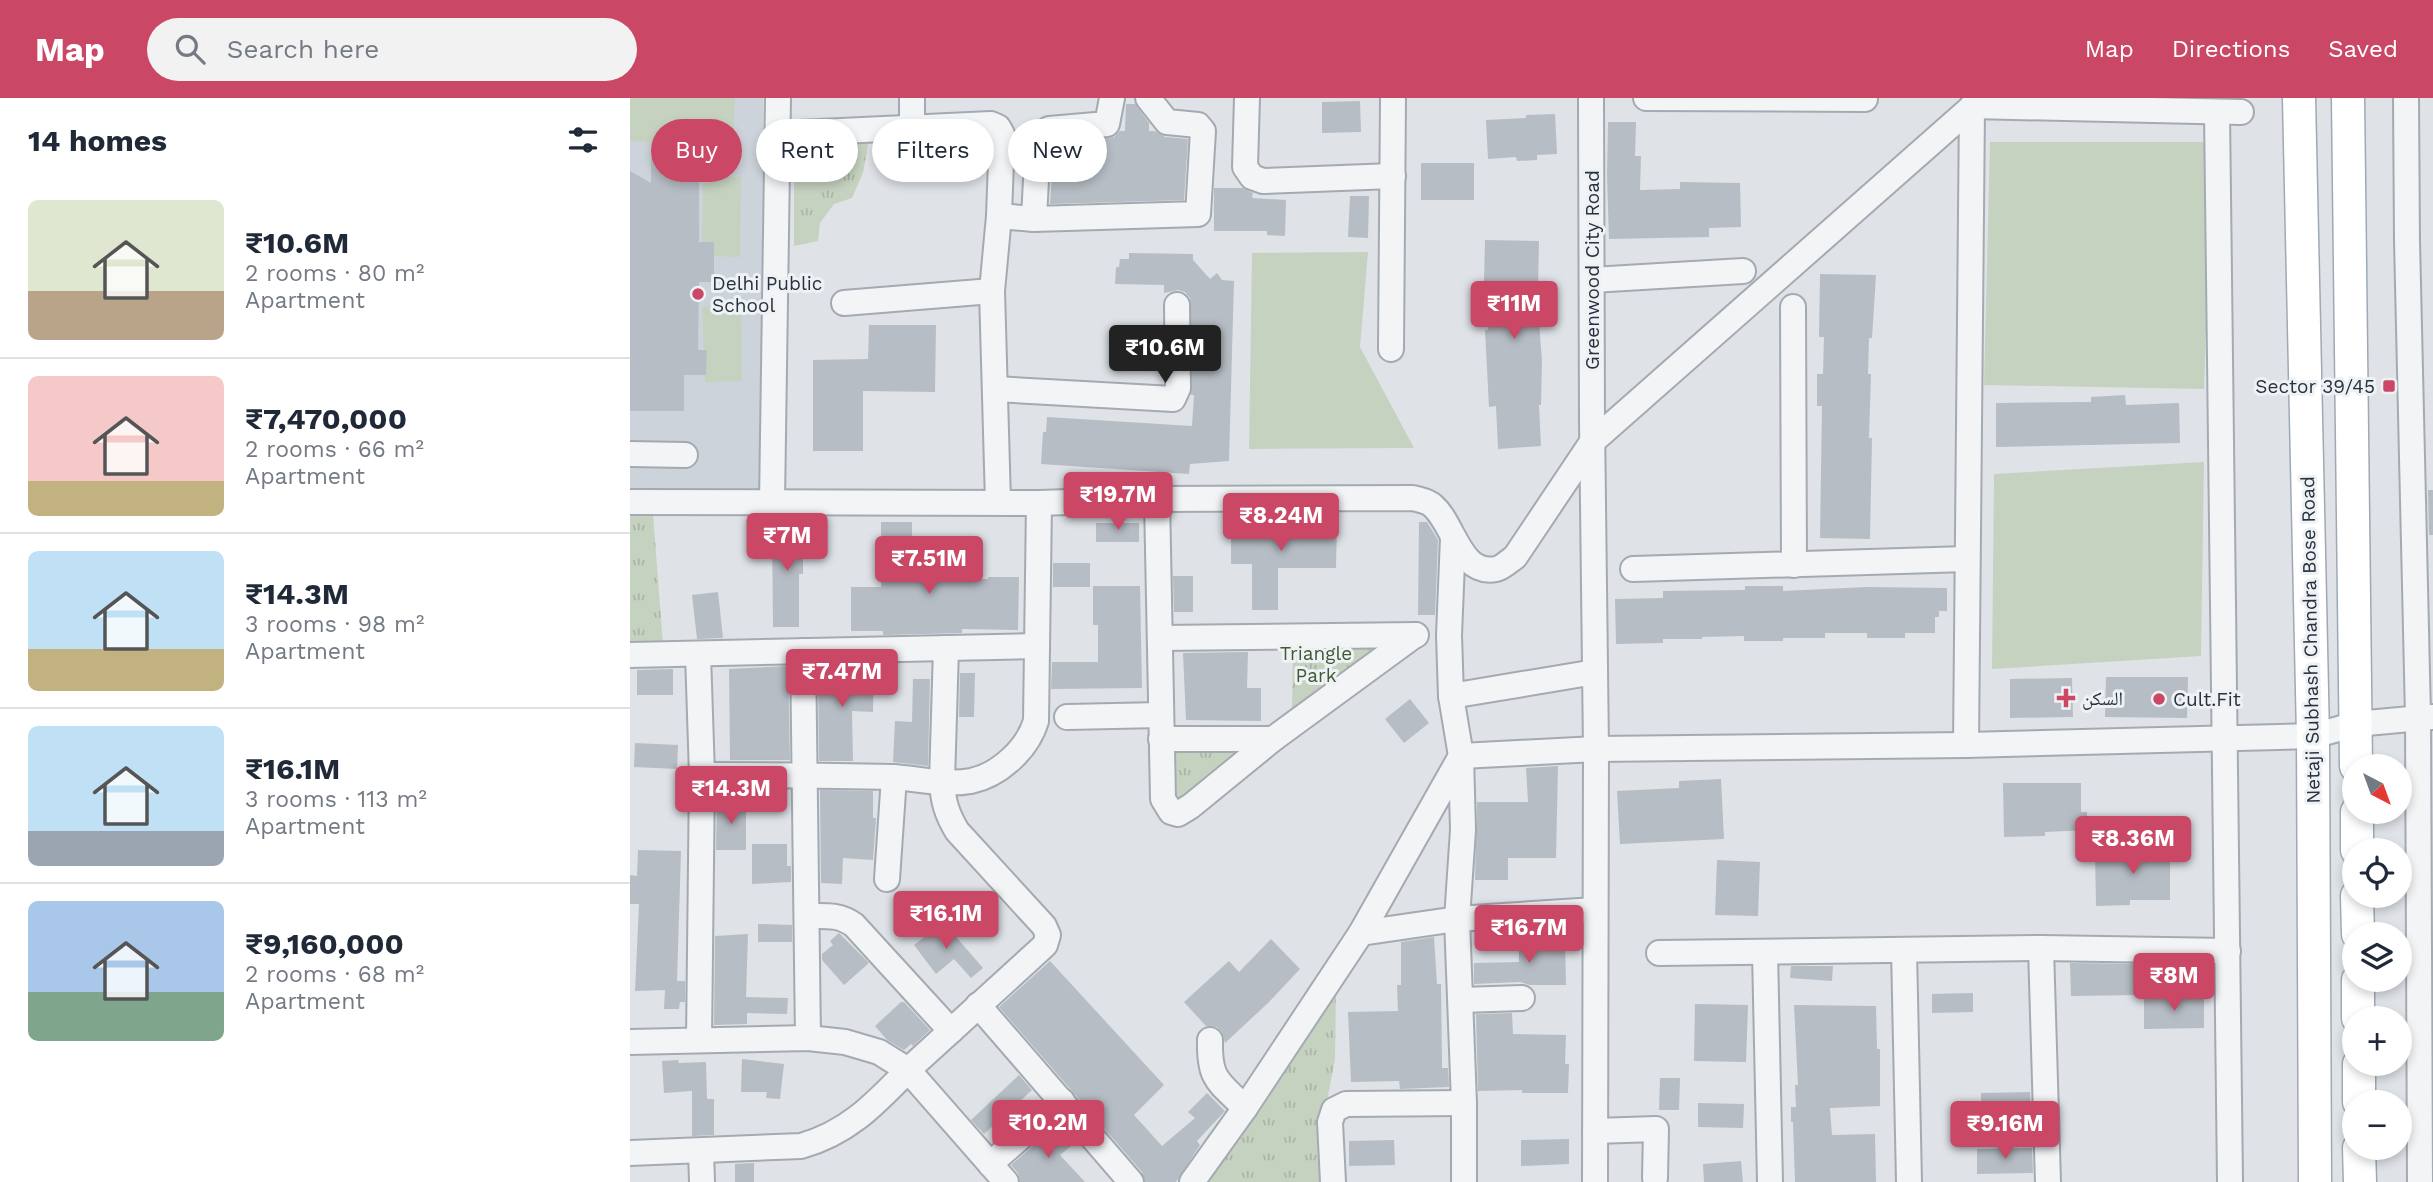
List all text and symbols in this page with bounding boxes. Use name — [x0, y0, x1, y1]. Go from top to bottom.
search box — [147, 18, 637, 81]
text: Map — [35, 30, 105, 69]
icon: search — [171, 30, 209, 68]
text: Search here — [227, 34, 379, 64]
text: Map — [2085, 35, 2134, 63]
text: Directions — [2172, 35, 2290, 63]
text: Saved — [2328, 35, 2398, 63]
chip: Buy — [651, 119, 742, 182]
chip: Rent — [756, 119, 858, 182]
chip: Filters — [872, 119, 994, 182]
chip: New — [1008, 119, 1107, 182]
icon: filters — [564, 121, 602, 159]
text: 14 homes — [28, 123, 167, 158]
street label: Greenwood City Road — [1581, 170, 1604, 370]
text: ₹10.6M — [245, 225, 349, 260]
icon: home — [84, 228, 168, 312]
text: 2 rooms · 80 m² — [245, 260, 424, 287]
place label: Delhi Public School — [712, 272, 823, 317]
pin: ₹11M — [1473, 282, 1555, 341]
marker: Delhi Public School — [690, 286, 706, 302]
text: Apartment — [245, 287, 365, 314]
text: ₹11M — [1487, 290, 1541, 317]
pin: ₹10.6M — [1108, 326, 1222, 385]
text: ₹10.6M — [1125, 334, 1205, 361]
place label: Sector 39/45 — [2255, 375, 2375, 398]
marker: Sector 39/45 — [2381, 378, 2397, 394]
text: ₹7,470,000 — [245, 401, 407, 436]
icon: home — [84, 404, 168, 488]
text: 2 rooms · 66 m² — [245, 436, 424, 463]
text: Apartment — [245, 463, 365, 490]
pin: ₹19.7M — [1061, 472, 1175, 532]
street label: Netaji Subhash Chandra Bose Road — [2296, 476, 2325, 804]
text: ₹19.7M — [1080, 481, 1156, 508]
pin: ₹8.24M — [1224, 494, 1338, 553]
text: ₹8.24M — [1239, 502, 1323, 529]
pin: ₹7M — [753, 514, 821, 573]
text: ₹7M — [763, 522, 811, 549]
pin: ₹7.51M — [872, 536, 986, 596]
text: ₹7.51M — [891, 545, 967, 572]
text: ₹14.3M — [245, 576, 349, 611]
icon: home — [84, 579, 168, 663]
text: 3 rooms · 98 m² — [245, 611, 424, 638]
text: Apartment — [245, 638, 365, 665]
park label: Triangle Park — [1280, 642, 1352, 687]
pin: ₹7.47M — [785, 650, 899, 709]
text: ₹7.47M — [802, 658, 882, 685]
place label: السكن — [2082, 687, 2123, 710]
marker: السكن — [2056, 688, 2076, 708]
place label: Cult.Fit — [2173, 688, 2241, 711]
marker: Cult.Fit — [2151, 691, 2167, 707]
text: ₹16.1M — [245, 751, 340, 786]
icon: home — [84, 754, 168, 838]
north arrow — [2342, 754, 2412, 824]
map controls — [2342, 754, 2412, 1160]
pin: ₹14.3M — [674, 766, 788, 826]
text: ₹14.3M — [691, 775, 771, 802]
text: 3 rooms · 113 m² — [245, 786, 427, 813]
text: Apartment — [245, 813, 365, 840]
pin: ₹8.36M — [2076, 816, 2190, 876]
text: ₹8.36M — [2091, 825, 2175, 852]
button: locate — [2342, 838, 2412, 908]
pin: ₹16.1M — [889, 892, 1003, 951]
text: ₹16.1M — [909, 900, 983, 927]
pin: ₹16.7M — [1472, 906, 1586, 965]
text: ₹16.7M — [1491, 914, 1567, 941]
button: layers — [2342, 922, 2412, 992]
text: ₹9,160,000 — [245, 926, 404, 961]
icon: home — [84, 929, 168, 1013]
pin: ₹8M — [2140, 954, 2208, 1013]
text: 2 rooms · 68 m² — [245, 961, 424, 988]
text: ₹8M — [2149, 962, 2199, 989]
text: Apartment — [245, 988, 365, 1015]
button: + — [2342, 1006, 2412, 1076]
button: − — [2342, 1090, 2412, 1160]
pin: ₹10.2M — [991, 1100, 1105, 1160]
pin: ₹9.16M — [1948, 1102, 2062, 1161]
text: ₹10.2M — [1008, 1109, 1088, 1136]
text: ₹9.16M — [1966, 1110, 2044, 1137]

